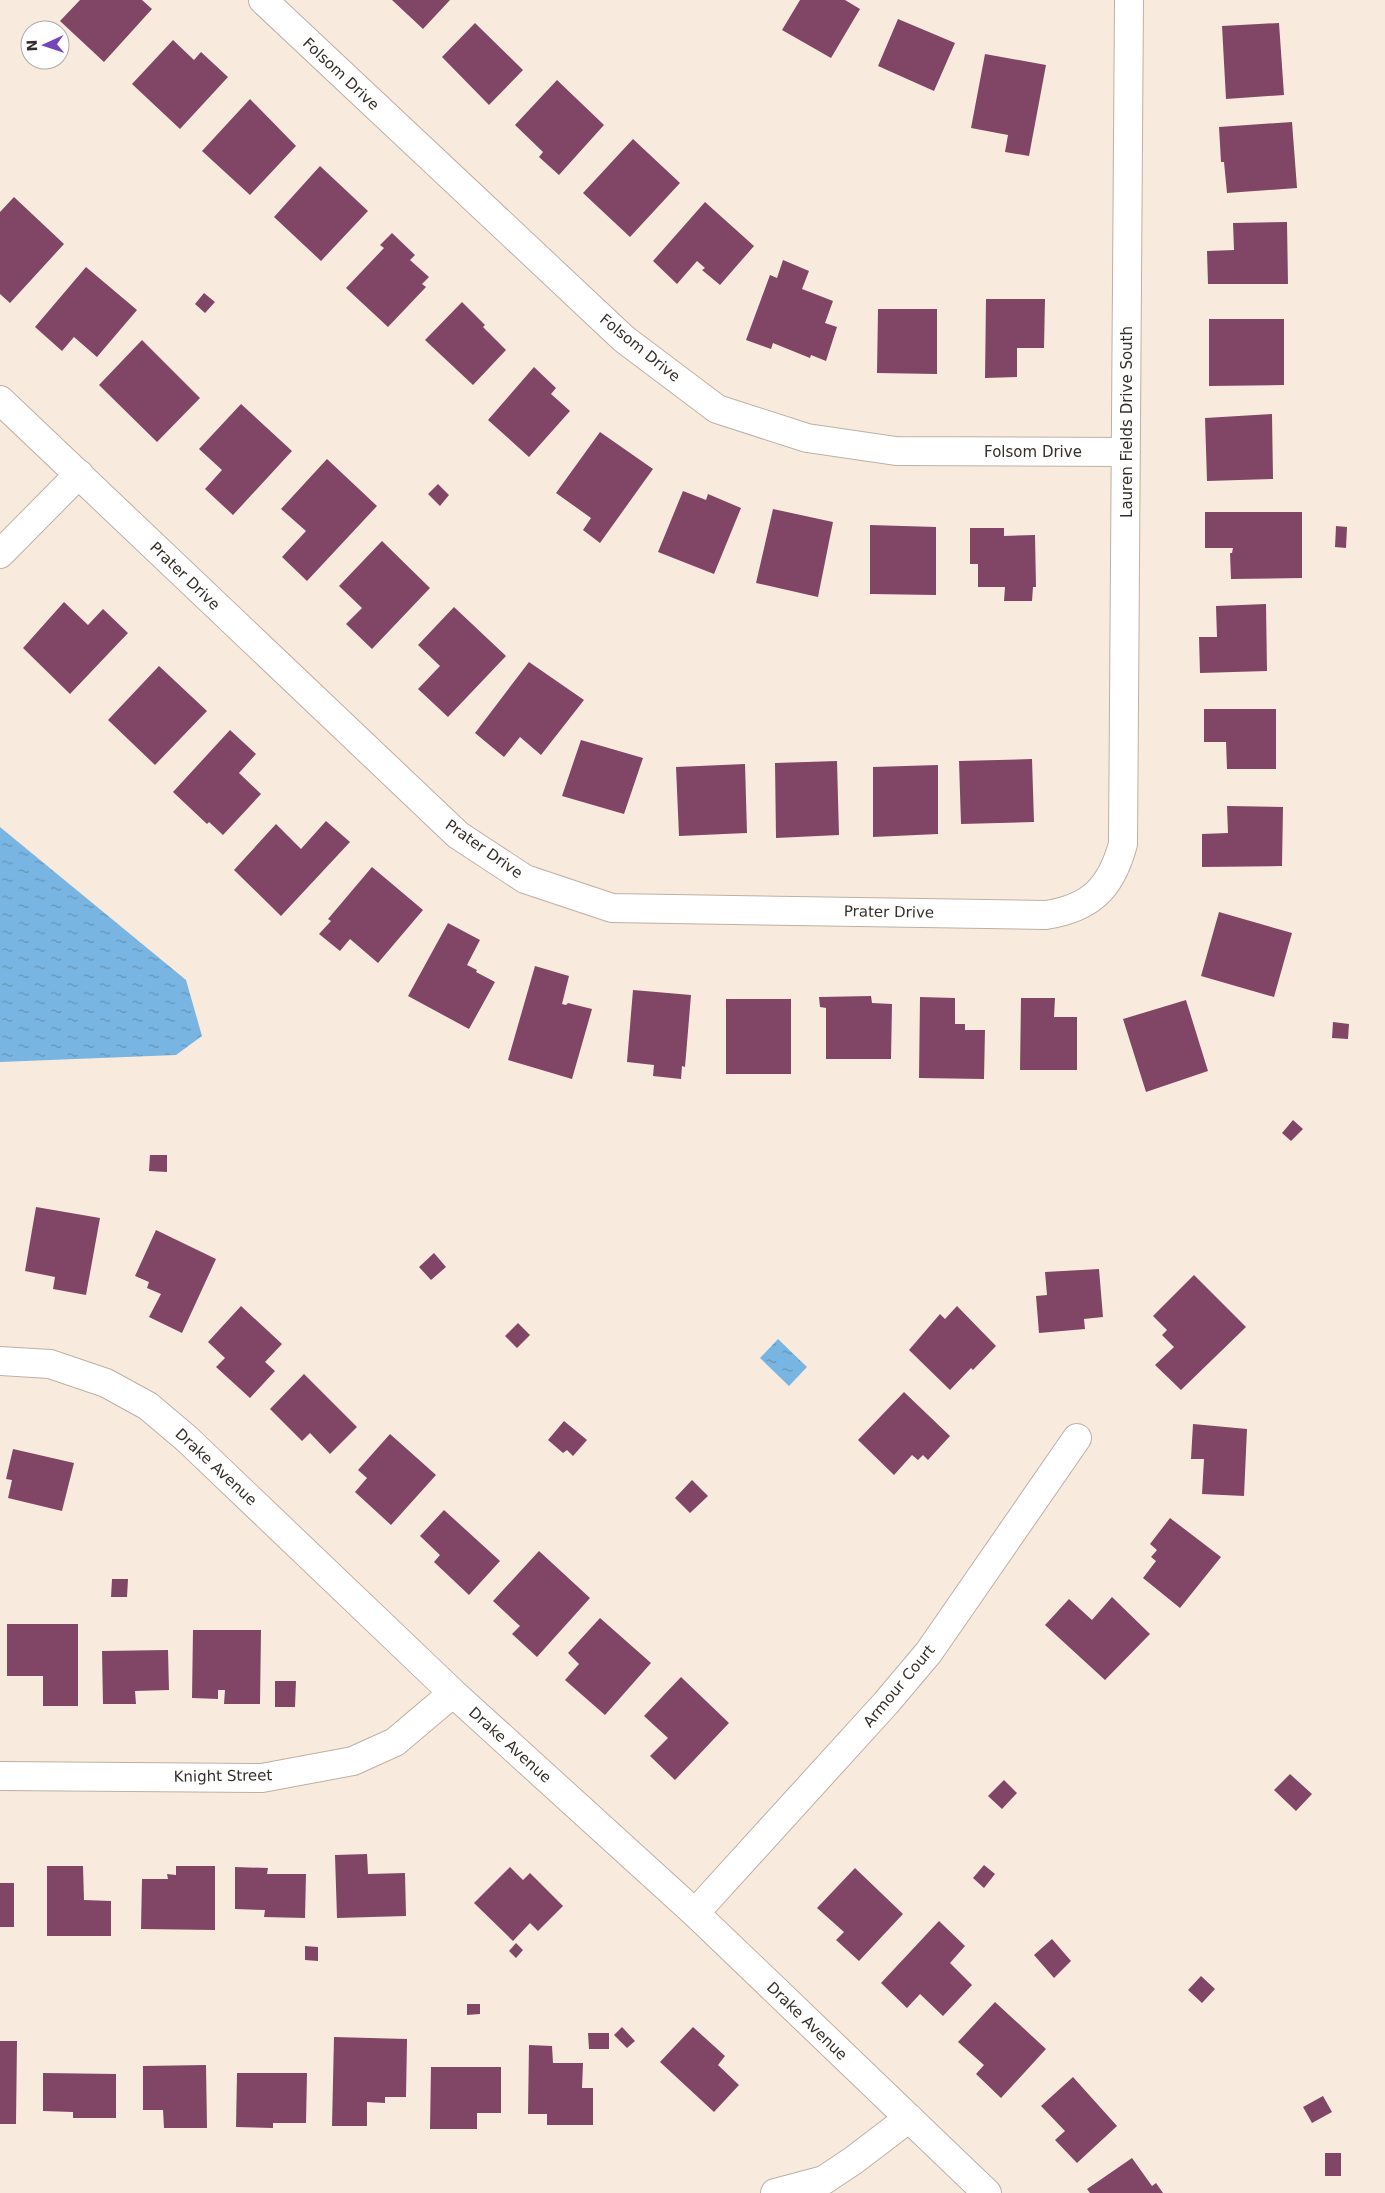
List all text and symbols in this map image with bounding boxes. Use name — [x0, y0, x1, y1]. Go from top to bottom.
north arrow — [20, 20, 70, 70]
street label: Folsom Drive — [299, 34, 383, 114]
text: N — [24, 39, 40, 52]
street label: Folsom Drive — [596, 310, 684, 386]
street label: Lauren Fields Drive South — [1118, 326, 1136, 518]
street label: Folsom Drive — [984, 443, 1082, 461]
street label: Prater Drive — [146, 538, 224, 614]
street label: Prater Drive — [442, 816, 526, 882]
street label: Prater Drive — [844, 902, 934, 922]
street label: Drake Avenue — [172, 1425, 260, 1509]
street label: Armour Court — [859, 1641, 939, 1731]
street label: Drake Avenue — [465, 1703, 555, 1787]
street label: Knight Street — [173, 1766, 273, 1786]
street label: Drake Avenue — [763, 1978, 851, 2064]

